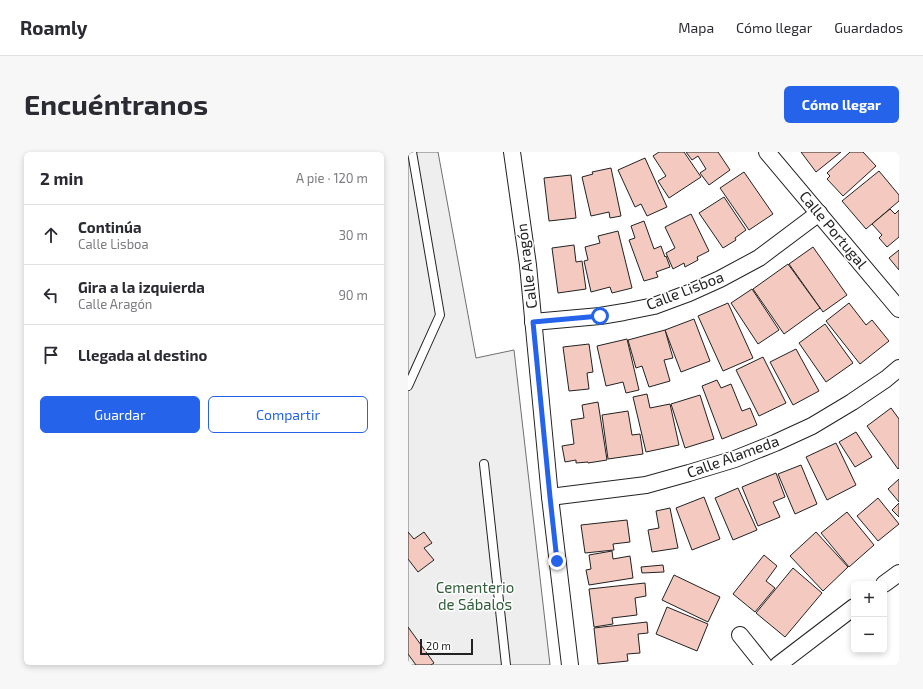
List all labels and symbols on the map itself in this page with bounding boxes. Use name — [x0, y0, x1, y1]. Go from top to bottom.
street label: Calle Portugal — [796, 187, 872, 272]
street label: Calle Aragón — [512, 222, 540, 310]
street label: Calle Lisboa — [643, 267, 726, 313]
route start — [591, 307, 609, 325]
street label: Calle Alameda — [684, 431, 781, 481]
route end — [548, 552, 566, 570]
park label: Cementerio de Sábalos — [436, 578, 514, 613]
scale bar — [420, 637, 473, 656]

